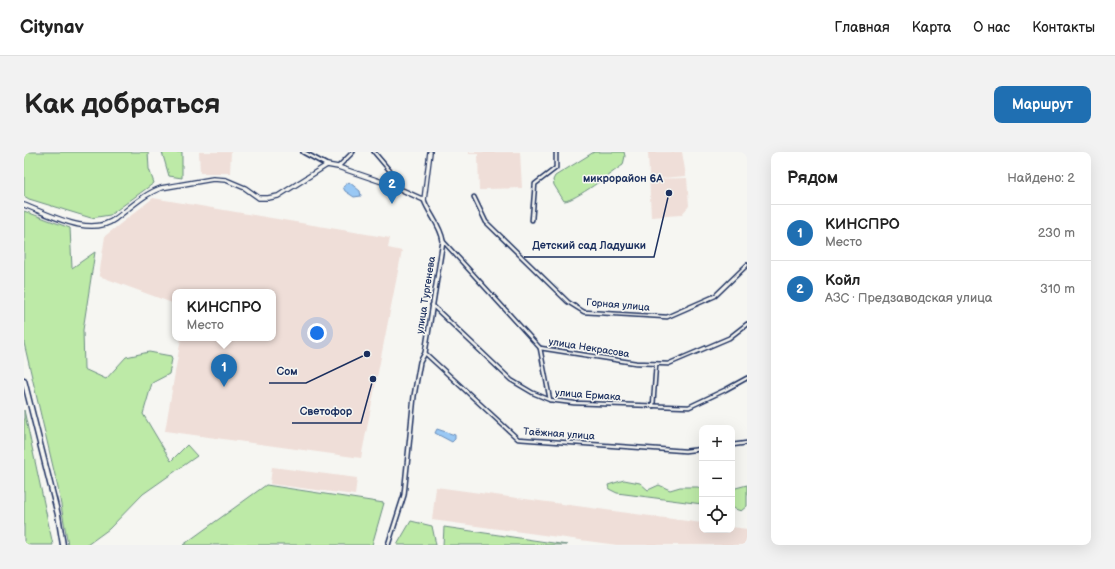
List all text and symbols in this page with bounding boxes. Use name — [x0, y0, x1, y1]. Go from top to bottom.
text: Citynav — [20, 16, 84, 39]
text: Главная — [835, 19, 890, 36]
text: Карта — [912, 19, 951, 36]
text: О нас — [973, 19, 1010, 36]
text: Контакты — [1032, 19, 1095, 36]
button: Маршрут — [994, 86, 1091, 123]
text: Как добраться — [24, 88, 221, 121]
text: Рядом — [787, 168, 838, 188]
text: Найдено: 2 — [1007, 170, 1075, 186]
pin: 2 — [379, 171, 405, 204]
district label: микрорайон 6А — [583, 172, 663, 185]
text: КИНСПРО — [825, 215, 900, 234]
text: 1 — [797, 225, 803, 241]
text: 230 m — [1038, 225, 1075, 241]
callout: Детский сад Ладушки — [524, 234, 654, 257]
text: Место — [825, 234, 862, 250]
text: Детский сад Ладушки — [532, 239, 646, 252]
street label: улица Тургенева — [414, 255, 438, 335]
text: Койл — [825, 271, 860, 290]
text: 2 — [796, 281, 804, 297]
text: 310 m — [1040, 281, 1075, 297]
popup — [172, 289, 276, 341]
text: АЗС · Предзаводская улица — [825, 290, 993, 306]
street label: Горная улица — [586, 296, 650, 314]
text: КИНСПРО — [187, 298, 261, 317]
text: Место — [187, 317, 224, 333]
your location — [307, 323, 327, 343]
street label: улица Некрасова — [548, 336, 630, 360]
pin: 1 — [211, 354, 237, 387]
callout: Сом — [269, 360, 306, 383]
text: Сом — [276, 365, 298, 378]
street label: улица Ермака — [555, 387, 621, 403]
callout: Светофор — [292, 400, 361, 423]
text: Светофор — [300, 405, 353, 418]
map controls — [699, 425, 735, 533]
button: + — [699, 425, 735, 461]
street label: Таёжная улица — [523, 426, 595, 442]
button: − — [699, 461, 735, 497]
button: locate — [699, 497, 735, 533]

